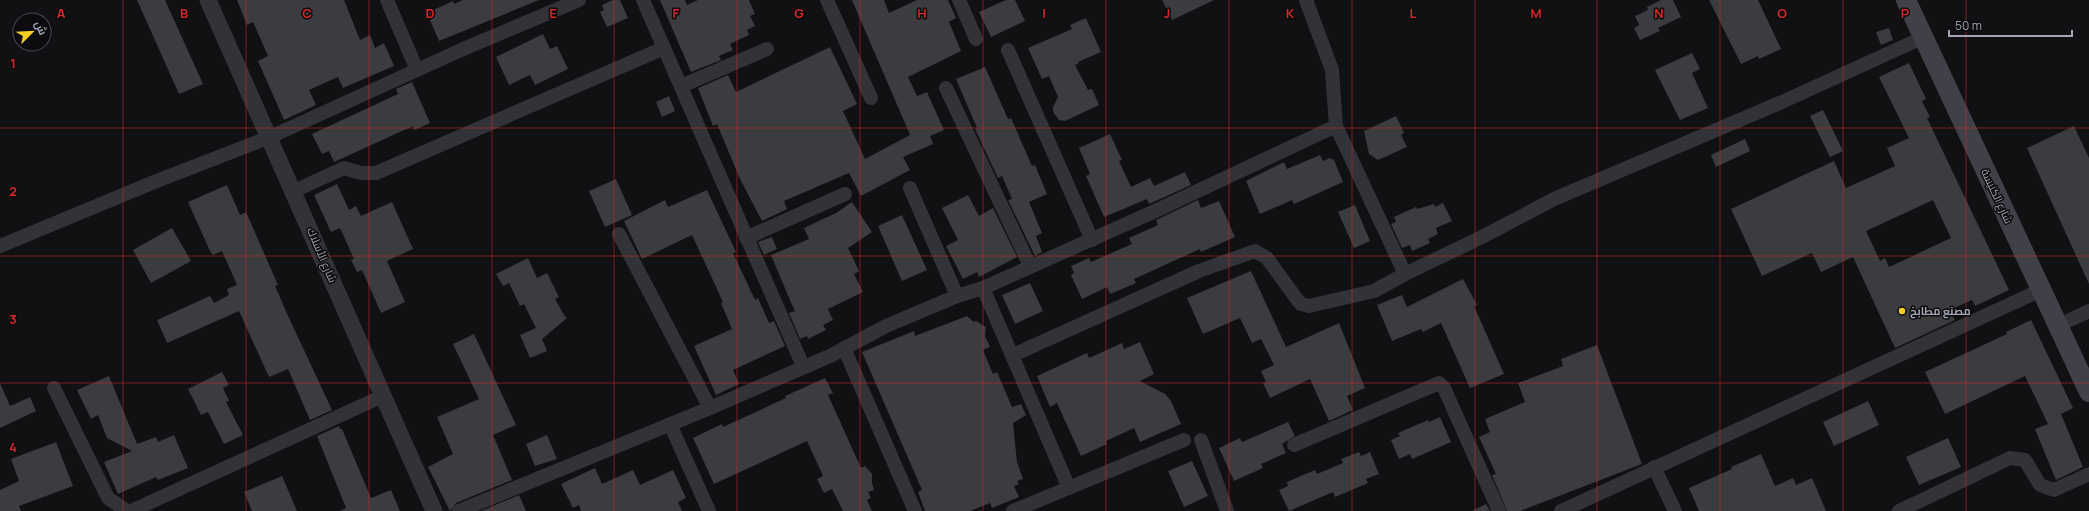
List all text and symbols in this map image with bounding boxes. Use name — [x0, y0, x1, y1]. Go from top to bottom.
text: A — [57, 4, 66, 22]
text: B — [180, 4, 188, 22]
text: C — [302, 4, 312, 22]
text: D — [425, 4, 435, 22]
text: E — [549, 4, 557, 22]
text: F — [673, 4, 680, 22]
text: G — [794, 4, 804, 22]
text: H — [917, 4, 927, 22]
text: I — [1042, 4, 1046, 22]
text: J — [1164, 4, 1170, 22]
text: K — [1286, 4, 1295, 22]
text: L — [1410, 4, 1417, 22]
text: M — [1530, 4, 1542, 22]
text: N — [1654, 4, 1664, 22]
text: O — [1777, 4, 1787, 22]
text: P — [1901, 4, 1909, 22]
north arrow — [12, 12, 52, 52]
scale bar — [1949, 12, 2072, 38]
text: 50 m — [1955, 17, 1982, 34]
text: ش — [32, 18, 51, 37]
text: 1 — [10, 54, 16, 72]
street label: شارع الكنيسة — [1977, 166, 2017, 226]
text: 2 — [9, 182, 17, 200]
street label: شارع الأسلاك — [303, 225, 341, 285]
place label: مصنع مطابخ — [1910, 303, 1971, 319]
marker: مصنع مطابخ — [1897, 306, 1907, 316]
text: 3 — [9, 310, 17, 328]
text: 4 — [9, 438, 17, 456]

